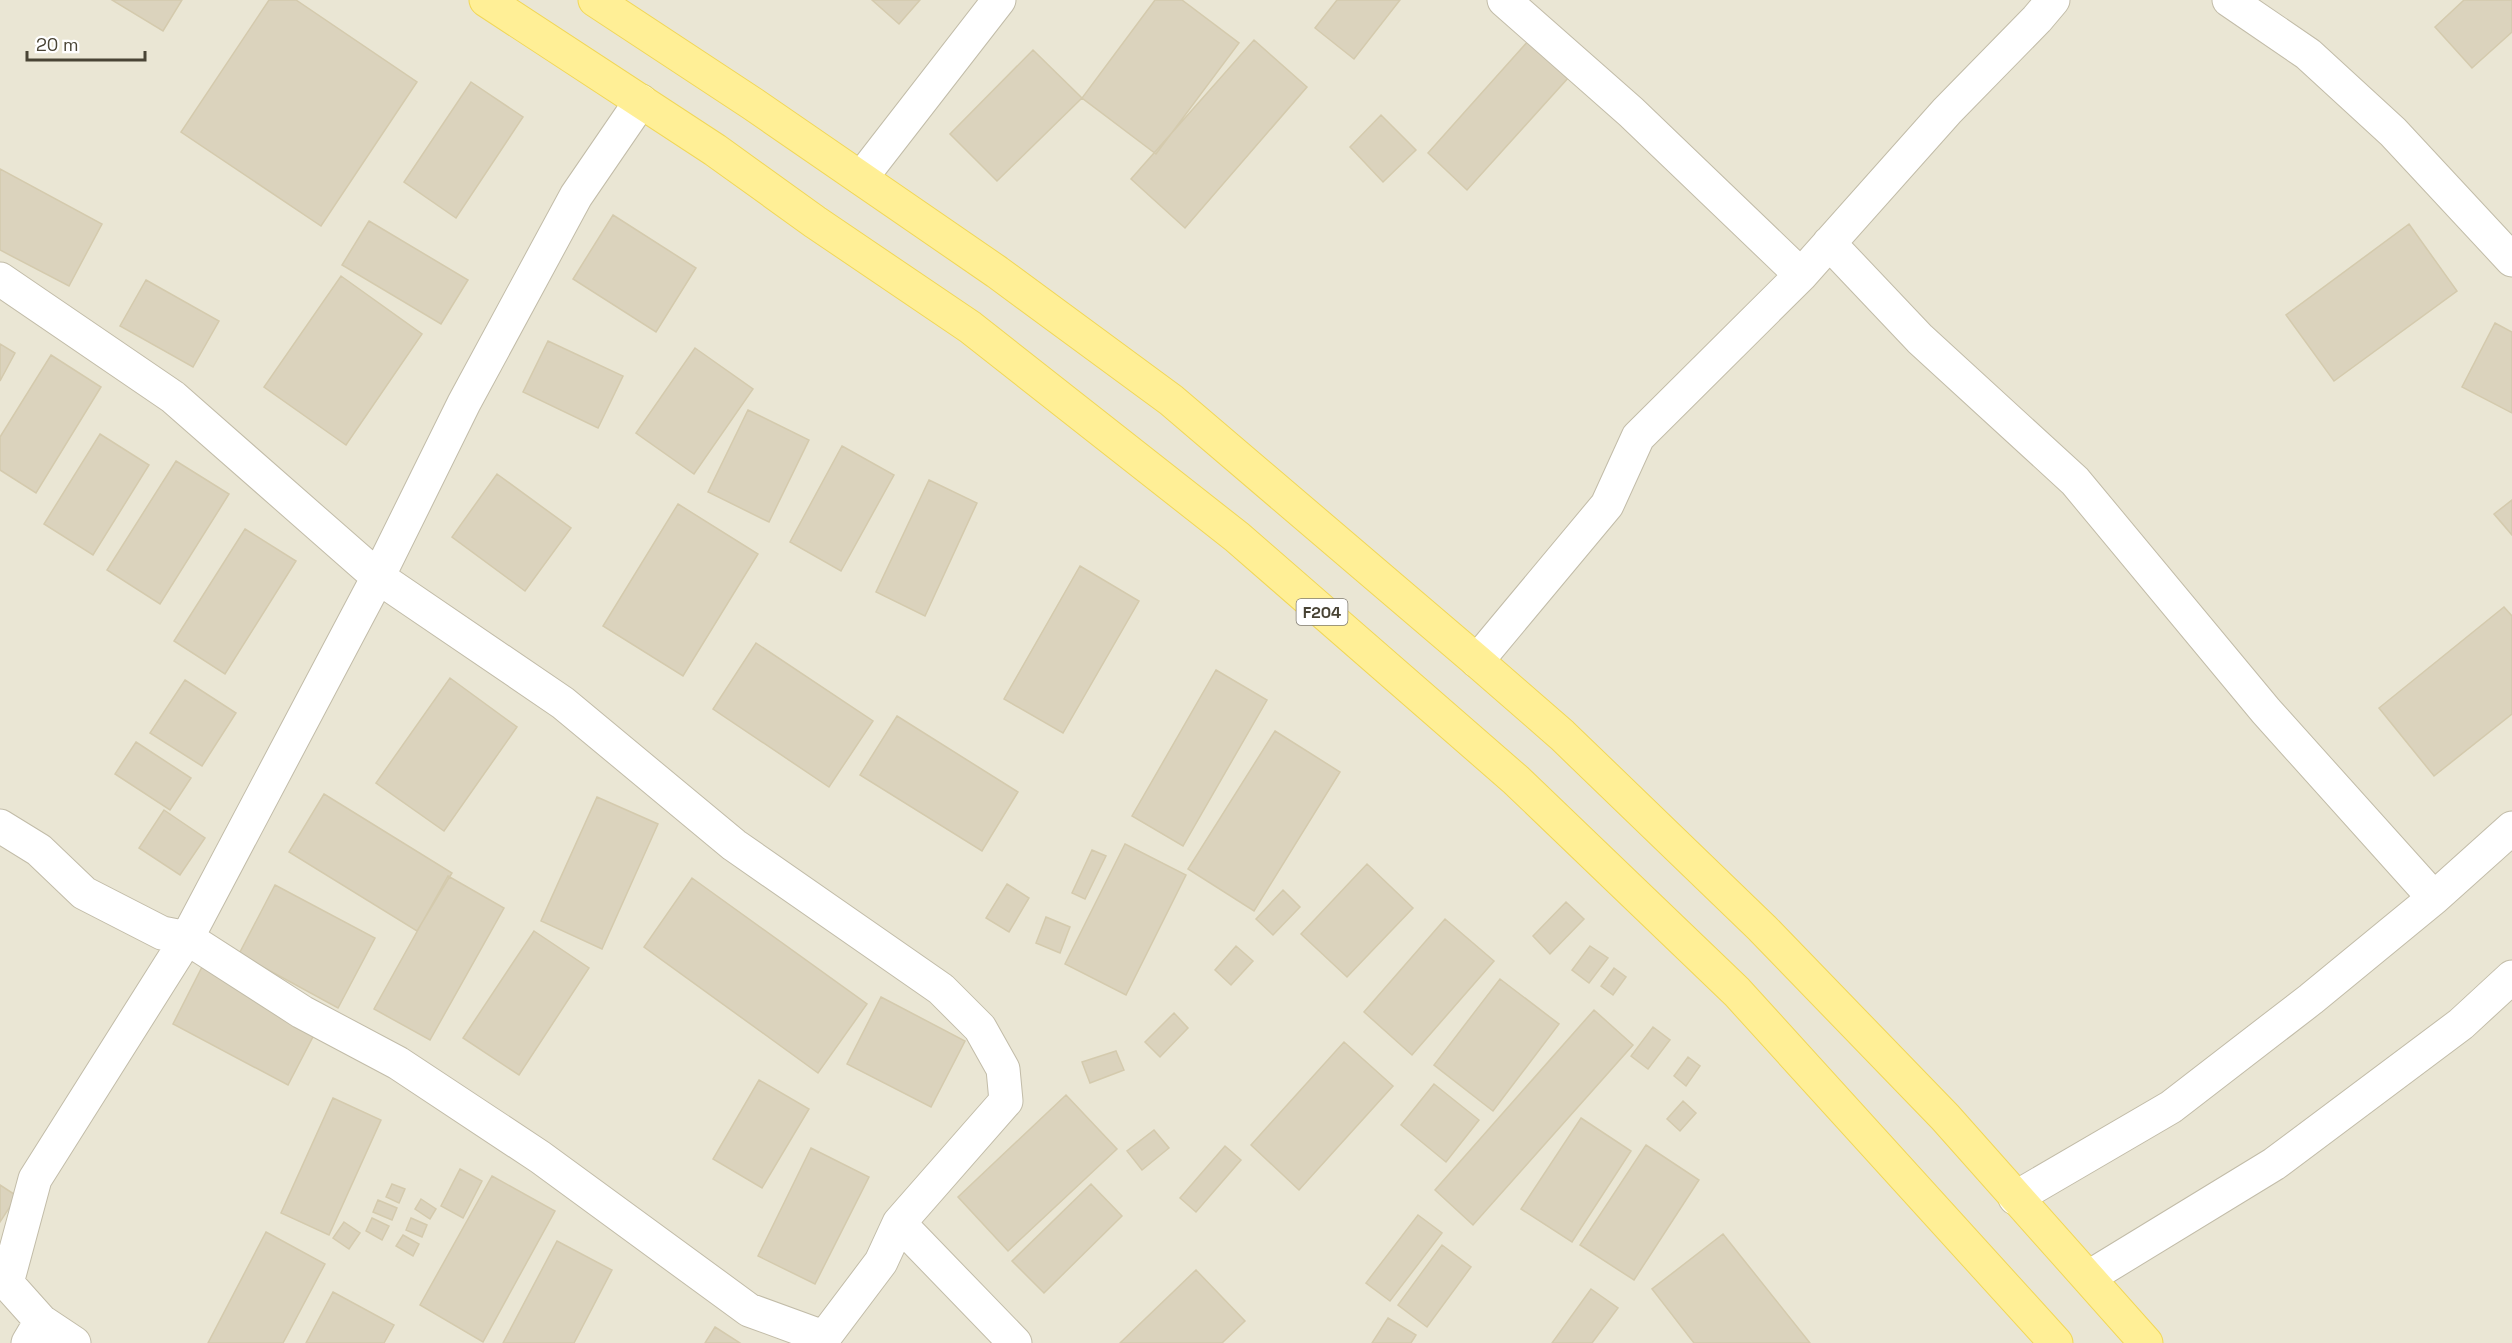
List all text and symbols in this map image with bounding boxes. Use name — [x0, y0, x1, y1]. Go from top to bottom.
scale bar — [27, 24, 146, 62]
text: 20 m — [36, 33, 79, 56]
road number: F204 — [1296, 599, 1348, 625]

